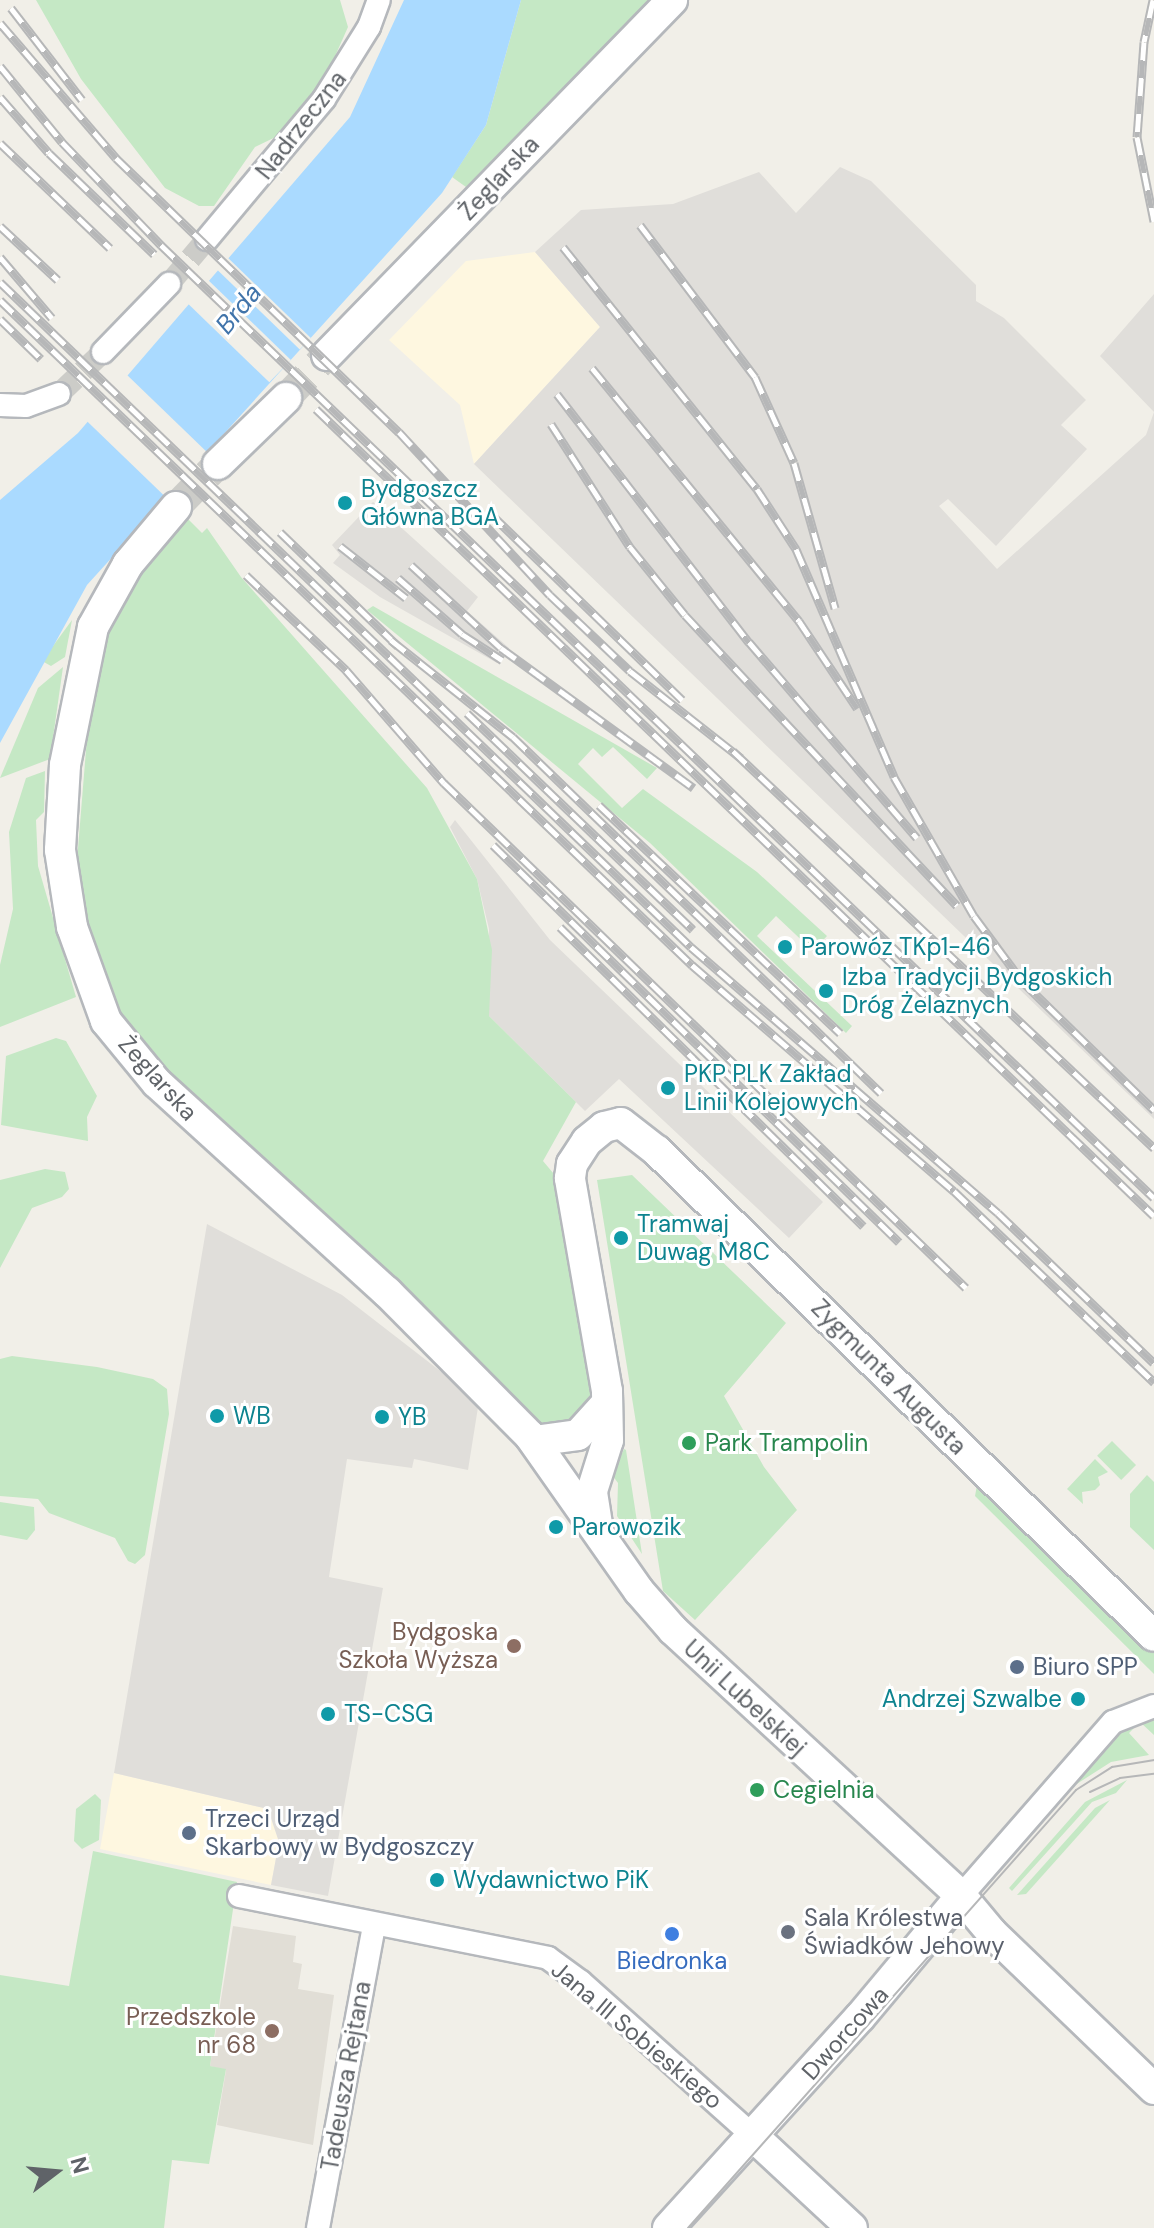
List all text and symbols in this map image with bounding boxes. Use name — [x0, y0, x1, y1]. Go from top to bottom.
street label: Nadrzeczna — [250, 65, 352, 185]
street label: Żeglarska — [453, 130, 545, 226]
water label: Brda — [209, 278, 269, 340]
place label: Bydgoszcz Główna BGA — [361, 475, 499, 531]
marker: Bydgoszcz Główna BGA — [336, 494, 354, 512]
place label: Parowóz TKp1-46 — [801, 933, 991, 961]
marker: Parowóz TKp1-46 — [776, 938, 794, 956]
place label: Izba Tradycji Bydgoskich Dróg Żelaznych — [842, 963, 1112, 1019]
marker: Izba Tradycji Bydgoskich Dróg Żelaznych — [817, 982, 835, 1000]
street label: Żeglarska — [112, 1030, 204, 1126]
place label: PKP PLK Zakład Linii Kolejowych — [684, 1060, 858, 1116]
marker: PKP PLK Zakład Linii Kolejowych — [659, 1079, 677, 1097]
place label: Tramwaj Duwag M8C — [637, 1210, 770, 1266]
marker: Tramwaj Duwag M8C — [612, 1229, 630, 1247]
street label: Zygmunta Augusta — [806, 1294, 972, 1460]
place label: WB — [233, 1402, 271, 1430]
place label: YB — [398, 1403, 426, 1431]
marker: WB — [208, 1407, 226, 1425]
marker: YB — [373, 1408, 391, 1426]
place label: Park Trampolin — [705, 1429, 868, 1457]
marker: Park Trampolin — [680, 1434, 698, 1452]
place label: Parowozik — [572, 1513, 682, 1541]
marker: Parowozik — [547, 1518, 565, 1536]
place label: Bydgoska Szkoła Wyższa — [338, 1618, 498, 1674]
street label: Unii Lubelskiej — [678, 1634, 812, 1762]
marker: Bydgoska Szkoła Wyższa — [505, 1637, 523, 1655]
place label: Biuro SPP — [1033, 1653, 1138, 1681]
marker: Biuro SPP — [1008, 1658, 1026, 1676]
place label: Andrzej Szwalbe — [882, 1685, 1062, 1713]
marker: Andrzej Szwalbe — [1069, 1690, 1087, 1708]
place label: TS-CSG — [344, 1700, 433, 1728]
marker: TS-CSG — [319, 1705, 337, 1723]
place label: Cegielnia — [773, 1776, 874, 1804]
marker: Cegielnia — [748, 1781, 766, 1799]
place label: Trzeci Urząd Skarbowy w Bydgoszczy — [205, 1805, 474, 1861]
marker: Trzeci Urząd Skarbowy w Bydgoszczy — [180, 1824, 198, 1842]
place label: Wydawnictwo PiK — [453, 1866, 649, 1894]
marker: Wydawnictwo PiK — [428, 1871, 446, 1889]
place label: Sala Królestwa Świadków Jehowy — [804, 1904, 1005, 1960]
marker: Sala Królestwa Świadków Jehowy — [779, 1923, 797, 1941]
marker: Biedronka — [663, 1925, 681, 1943]
place label: Biedronka — [617, 1947, 727, 1975]
street label: Jana III Sobieskiego — [546, 1955, 728, 2115]
street label: Tadeusza Rejtana — [315, 1979, 377, 2173]
street label: Dworcowa — [796, 1980, 894, 2086]
place label: Przedszkole nr 68 — [126, 2003, 256, 2059]
marker: Przedszkole nr 68 — [263, 2022, 281, 2040]
north arrow — [16, 2132, 96, 2212]
text: N — [63, 2154, 96, 2177]

